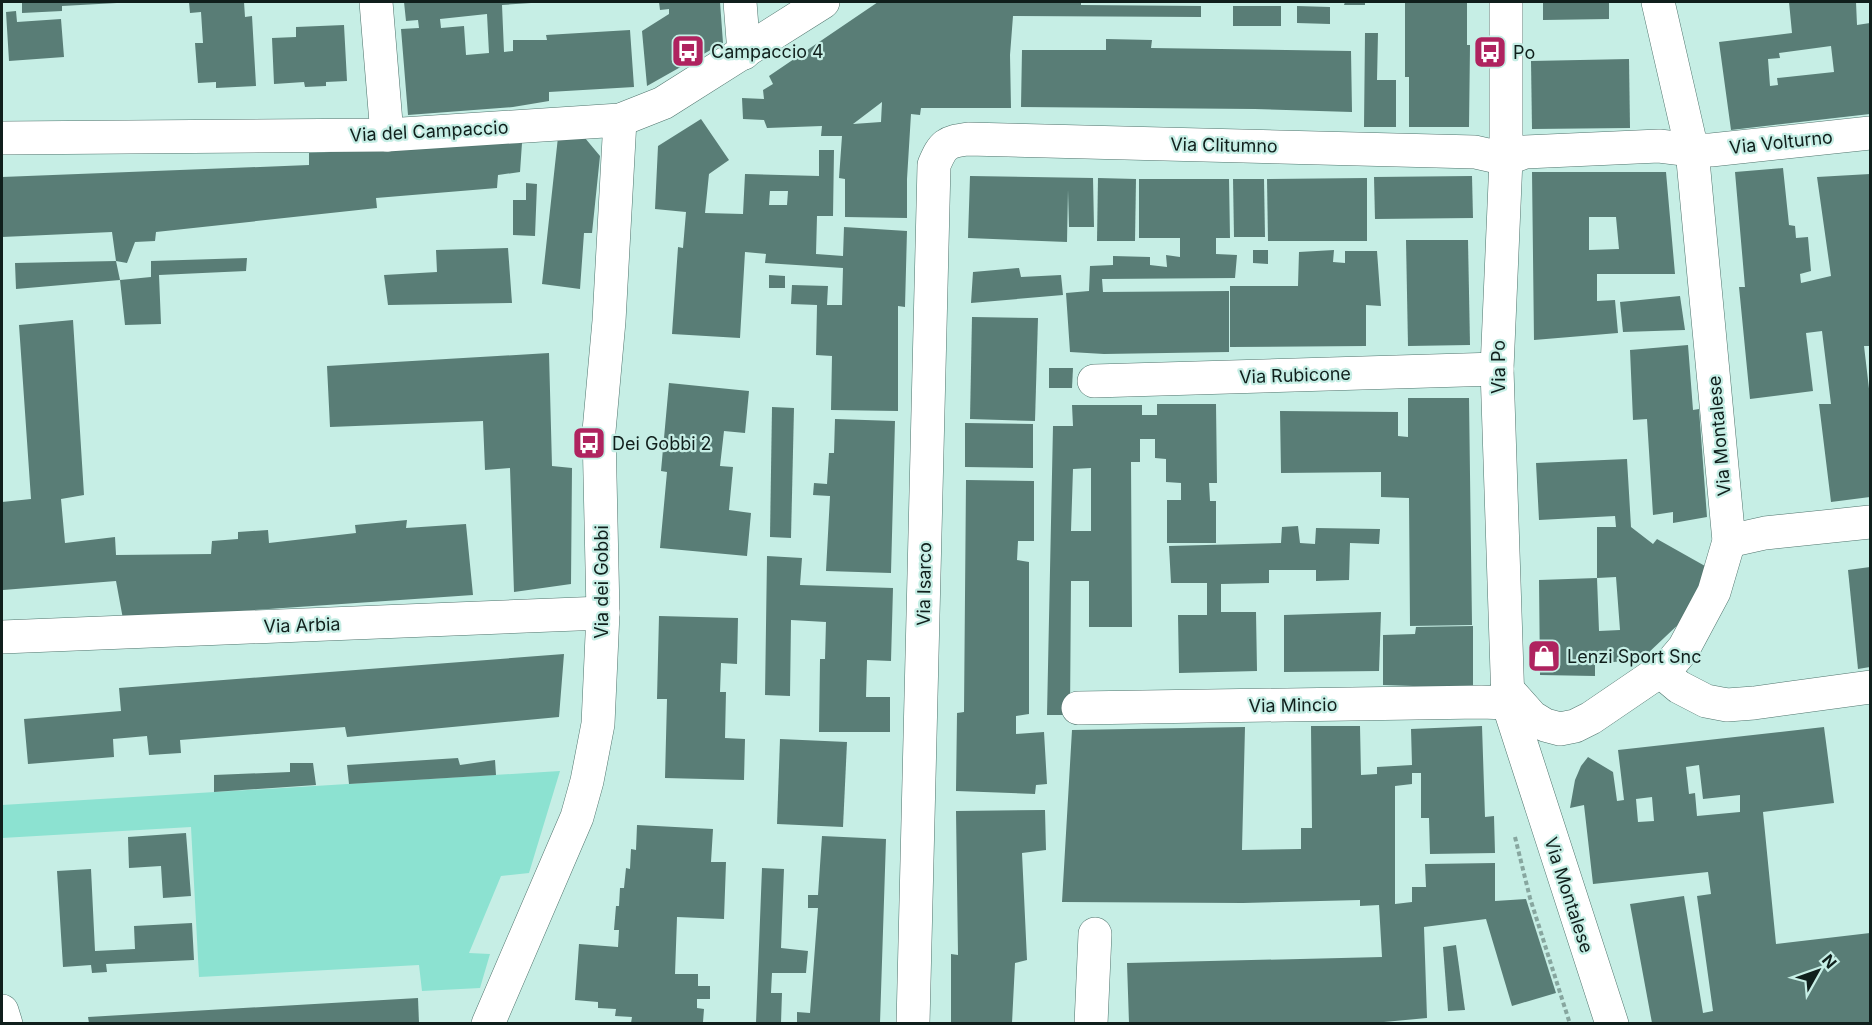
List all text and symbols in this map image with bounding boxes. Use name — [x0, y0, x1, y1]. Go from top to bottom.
bus stop icon: Campaccio 4 — [670, 33, 706, 69]
bus stop icon: Po — [1472, 34, 1508, 70]
place label: Campaccio 4 — [711, 41, 824, 62]
place label: Po — [1513, 42, 1535, 63]
street label: Via del Campaccio — [349, 116, 509, 146]
street label: Via Volturno — [1728, 126, 1834, 158]
street label: Via Clitumno — [1170, 134, 1278, 156]
street label: Via Po — [1488, 340, 1509, 394]
street label: Via Rubicone — [1239, 363, 1351, 387]
street label: Via Montalese — [1703, 375, 1735, 497]
bus stop icon: Dei Gobbi 2 — [571, 425, 607, 461]
place label: Dei Gobbi 2 — [612, 433, 712, 454]
street label: Via dei Gobbi — [591, 525, 612, 639]
street label: Via Isarco — [913, 542, 935, 626]
street label: Via Arbia — [263, 613, 341, 637]
shop icon: Lenzi Sport Snc — [1526, 638, 1562, 674]
place label: Lenzi Sport Snc — [1567, 646, 1702, 667]
street label: Via Mincio — [1249, 694, 1337, 716]
street label: Via Montalese — [1540, 834, 1598, 956]
north arrow — [1788, 941, 1848, 1001]
text: N — [1818, 950, 1841, 972]

